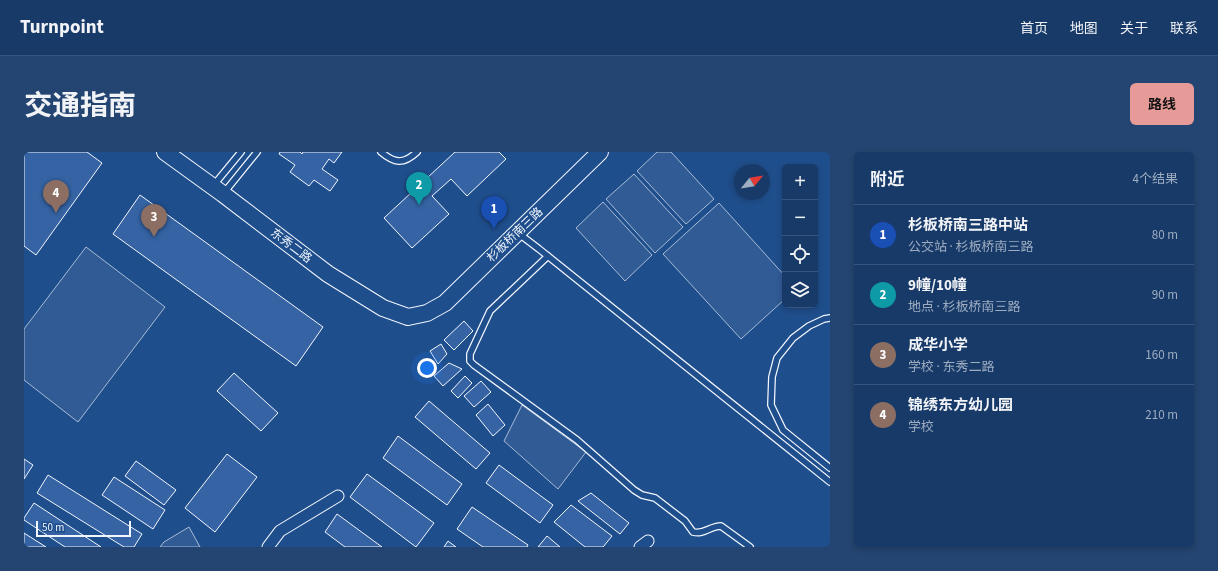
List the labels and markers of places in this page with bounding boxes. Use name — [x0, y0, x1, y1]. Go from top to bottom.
pin: 2 — [406, 172, 432, 205]
pin: 4 — [43, 180, 69, 213]
pin: 1 — [481, 196, 507, 229]
pin: 3 — [141, 204, 167, 237]

